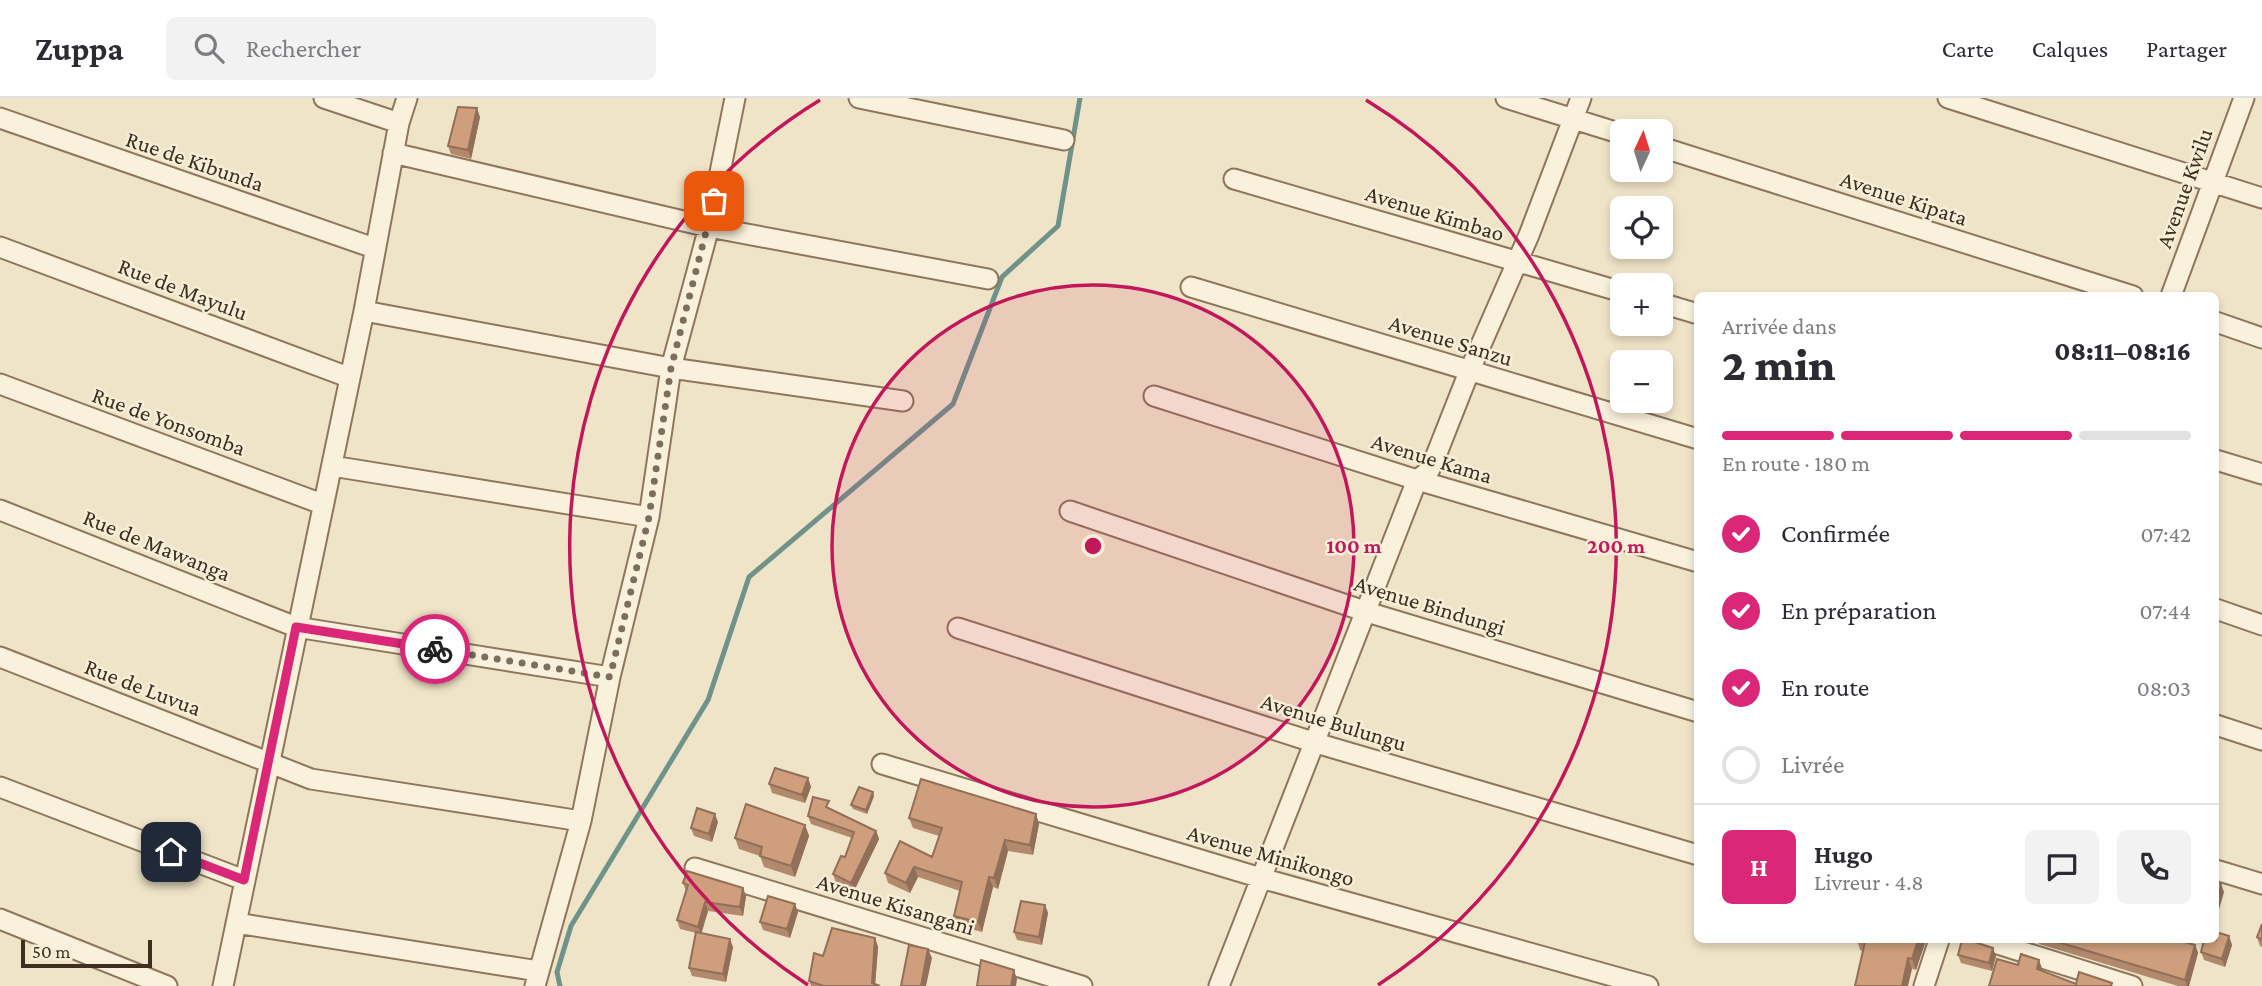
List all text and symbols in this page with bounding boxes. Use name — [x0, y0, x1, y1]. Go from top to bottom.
search box — [166, 17, 656, 80]
icon: search — [190, 29, 228, 67]
text: Zuppa — [35, 30, 124, 67]
text: Rechercher — [246, 34, 361, 63]
text: Carte — [1942, 35, 1994, 62]
text: Calques — [2032, 35, 2108, 62]
text: Partager — [2146, 35, 2227, 62]
north arrow — [1610, 119, 1673, 182]
map controls — [1610, 119, 1673, 413]
street label: Rue de Kibunda — [123, 125, 268, 197]
street label: Avenue Kwilu — [2150, 125, 2218, 251]
street label: Avenue Kipata — [1837, 165, 1971, 231]
pin — [684, 171, 744, 231]
street label: Avenue Kimbao — [1363, 180, 1507, 246]
icon: bag — [695, 182, 733, 220]
button: locate — [1610, 196, 1673, 259]
street label: Rue de Mayulu — [115, 252, 251, 326]
button: + — [1610, 273, 1673, 336]
street label: Avenue Sanzu — [1386, 309, 1516, 371]
text: Arrivée dans — [1722, 313, 1837, 339]
text: 08:11–08:16 — [2054, 337, 2191, 366]
text: 2 min — [1722, 339, 1836, 390]
button: − — [1610, 350, 1673, 413]
street label: Rue de Yonsomba — [89, 381, 250, 461]
street label: Avenue Kama — [1369, 427, 1496, 489]
text: En route · 180 m — [1722, 450, 1870, 476]
street label: Rue de Mawanga — [80, 504, 235, 587]
icon: check — [1722, 515, 1760, 553]
text: Confirmée — [1781, 519, 1890, 548]
text: 07:42 — [2141, 521, 2191, 547]
centre of rings — [1081, 534, 1105, 558]
text: 100 m — [1326, 534, 1382, 558]
text: 200 m — [1587, 534, 1645, 558]
street label: Avenue Bindungi — [1351, 570, 1509, 640]
icon: check — [1722, 592, 1760, 630]
text: En préparation — [1781, 596, 1936, 625]
text: 07:44 — [2140, 598, 2191, 624]
courier — [400, 614, 470, 684]
icon: bike — [416, 630, 454, 668]
street label: Rue de Luvua — [81, 653, 205, 721]
icon: check — [1722, 669, 1760, 707]
text: En route — [1781, 673, 1869, 702]
text: 08:03 — [2137, 675, 2191, 701]
street label: Avenue Bulungu — [1258, 688, 1410, 756]
text: Livrée — [1781, 750, 1844, 779]
street label: Avenue Minikongo — [1184, 819, 1358, 891]
pin — [141, 822, 201, 882]
button: chat — [2025, 830, 2099, 904]
button: phone — [2117, 830, 2191, 904]
icon: home — [152, 833, 190, 871]
text: Hugo — [1814, 840, 1873, 869]
text: H — [1750, 853, 1768, 882]
street label: Avenue Kisangani — [814, 868, 978, 940]
text: Livreur · 4.8 — [1814, 869, 1924, 895]
scale bar — [21, 937, 152, 969]
text: 50 m — [32, 941, 71, 962]

